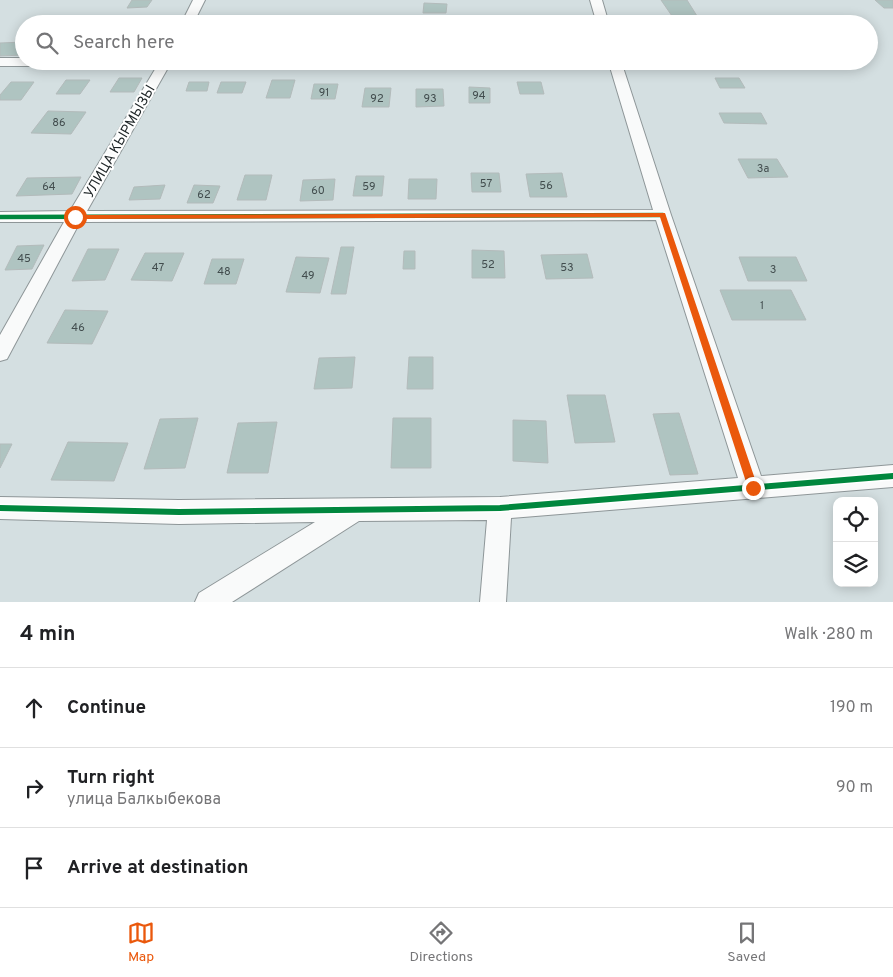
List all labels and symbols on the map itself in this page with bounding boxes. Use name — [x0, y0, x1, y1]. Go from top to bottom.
street label: УЛИЦА КЫРМЫЗЫ — [81, 82, 160, 201]
house number: 91 — [319, 86, 329, 100]
house number: 94 — [472, 89, 486, 103]
house number: 92 — [370, 92, 384, 106]
house number: 93 — [423, 92, 437, 106]
house number: 86 — [52, 116, 66, 130]
house number: 3а — [757, 162, 769, 176]
house number: 57 — [480, 177, 492, 191]
house number: 56 — [539, 179, 553, 193]
house number: 64 — [42, 180, 56, 194]
house number: 59 — [362, 180, 376, 194]
house number: 60 — [311, 184, 325, 198]
house number: 62 — [197, 188, 211, 202]
route start — [64, 206, 87, 229]
house number: 45 — [17, 252, 31, 266]
house number: 52 — [481, 258, 495, 272]
house number: 47 — [152, 261, 164, 275]
house number: 53 — [560, 261, 574, 275]
house number: 3 — [770, 263, 776, 277]
house number: 48 — [217, 265, 231, 279]
house number: 49 — [301, 269, 315, 283]
house number: 1 — [760, 299, 764, 313]
house number: 46 — [71, 321, 85, 335]
route end — [742, 477, 765, 500]

